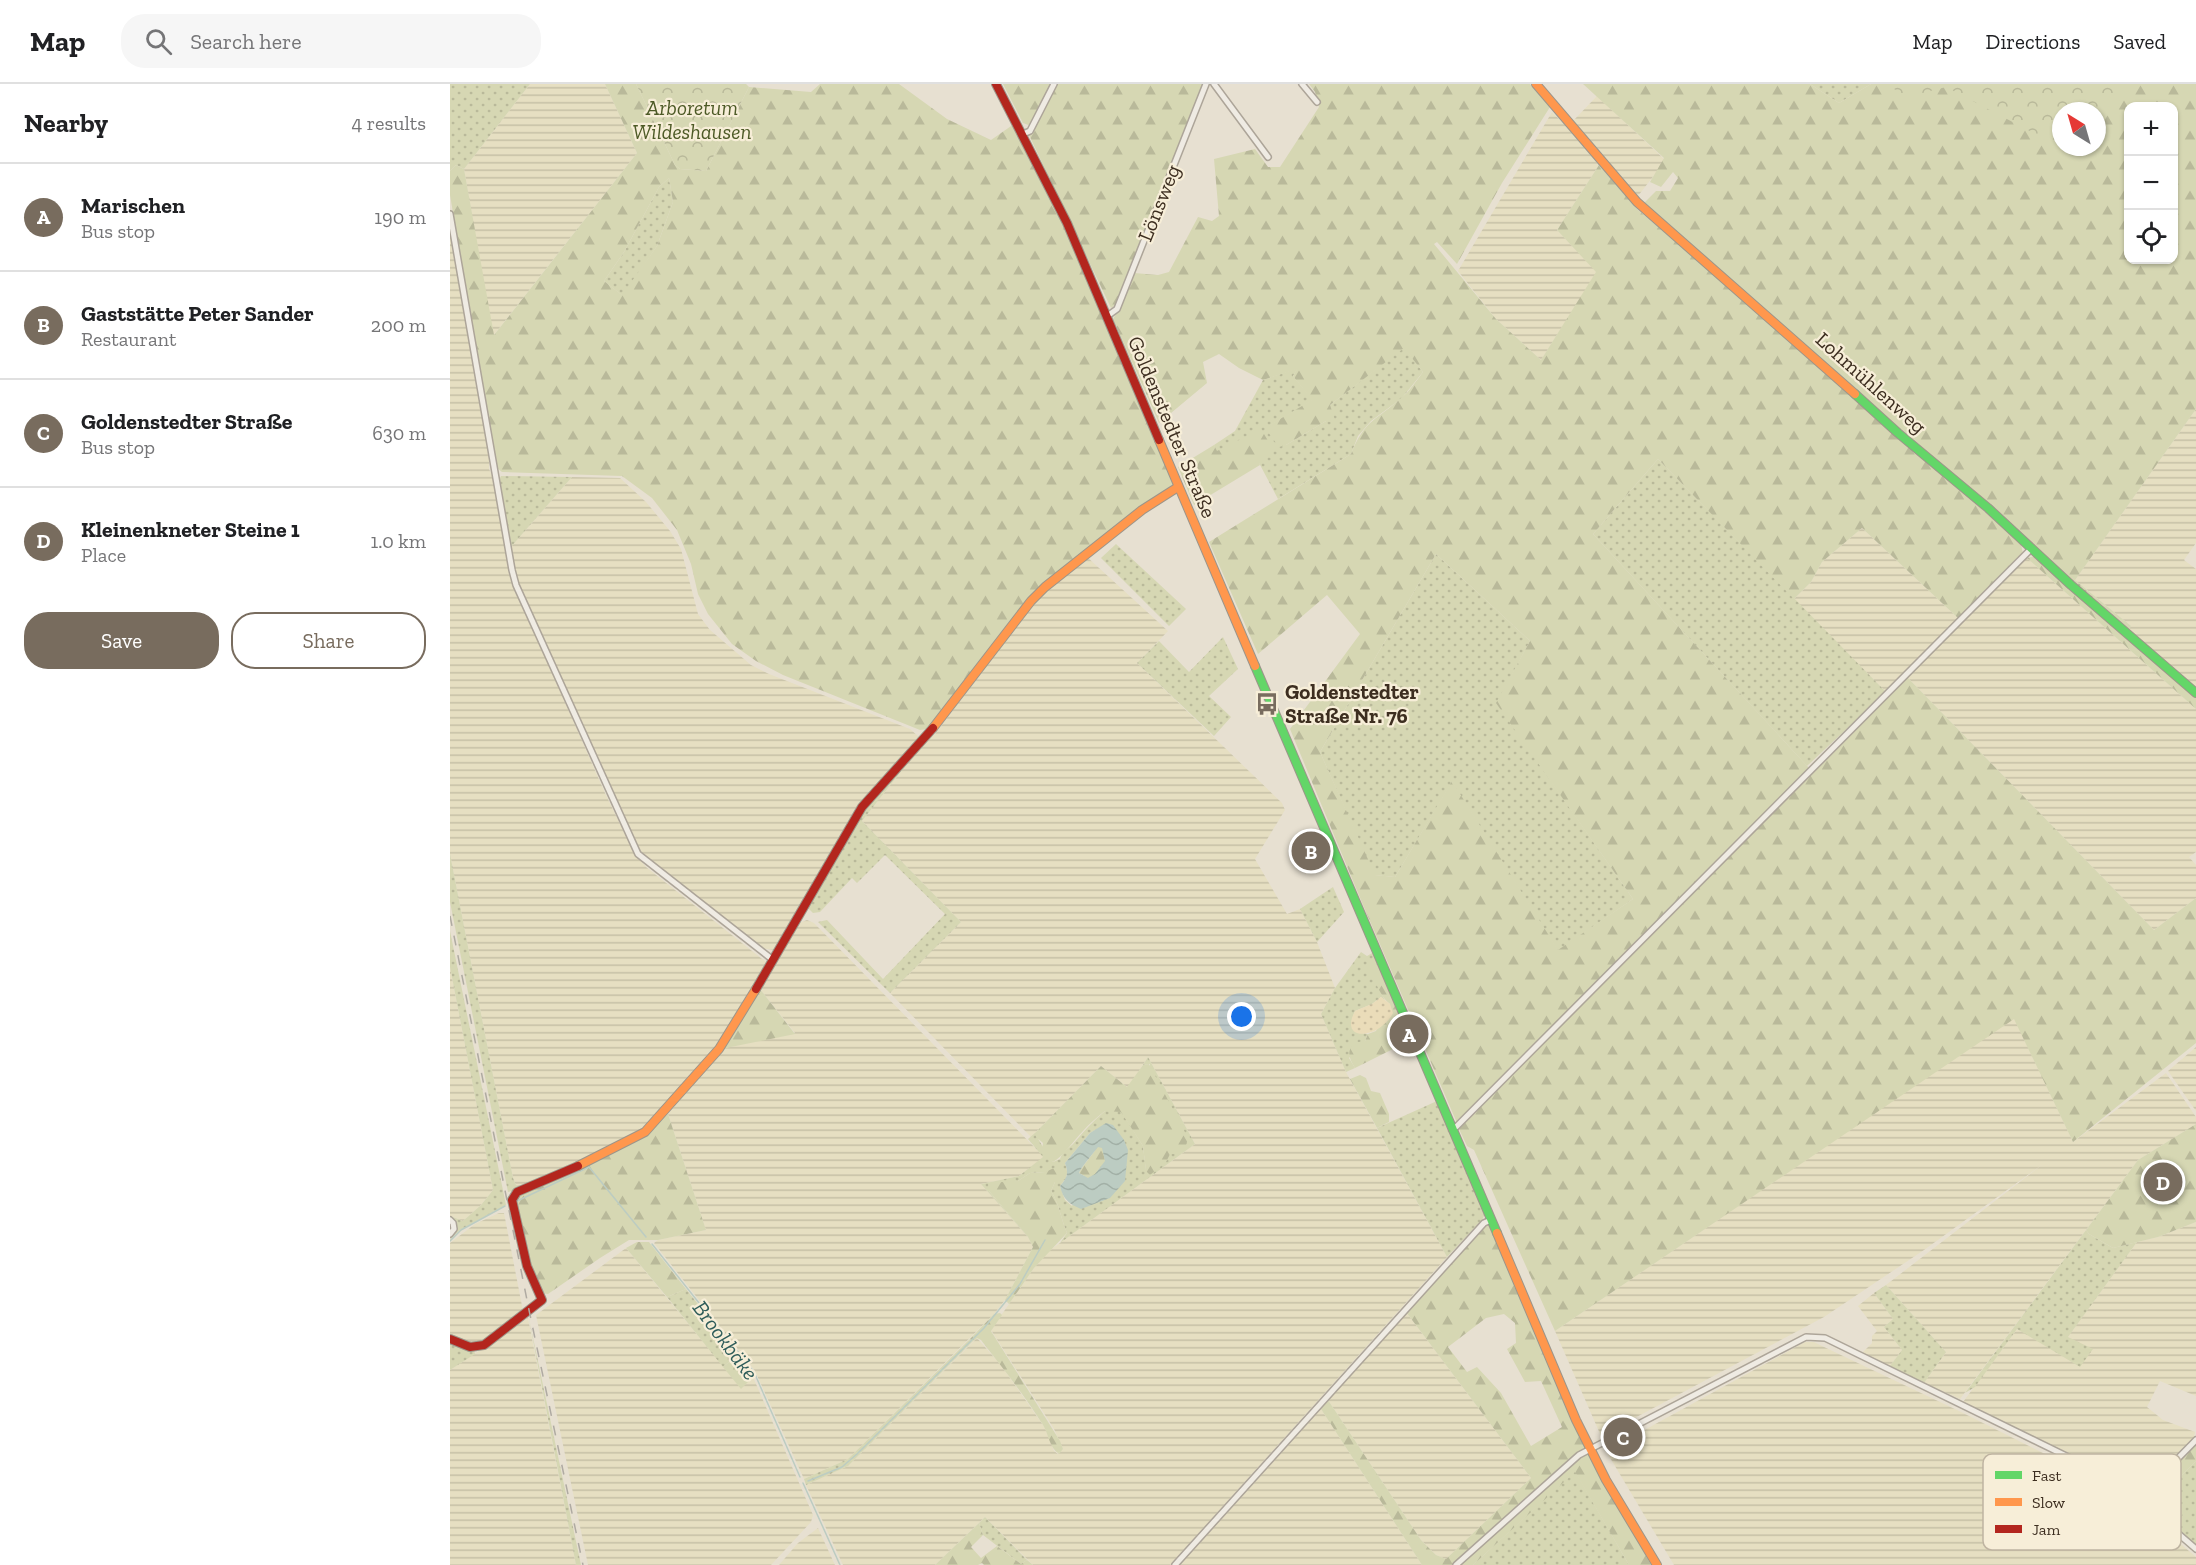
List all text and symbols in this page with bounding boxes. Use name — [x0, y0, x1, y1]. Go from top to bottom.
search box — [121, 14, 541, 68]
text: Map — [30, 25, 85, 58]
icon: search — [142, 25, 175, 58]
text: Search here — [190, 28, 302, 55]
text: Map — [1913, 29, 1953, 54]
text: Directions — [1986, 29, 2080, 54]
text: Saved — [2113, 29, 2166, 54]
park label: Arboretum Wildeshausen — [633, 95, 751, 144]
north arrow — [2052, 102, 2106, 156]
map controls — [2124, 102, 2178, 264]
button: + — [2124, 102, 2178, 156]
text: Nearby — [24, 107, 108, 139]
text: 4 results — [351, 111, 426, 135]
button: − — [2124, 156, 2178, 210]
street label: Lönsweg — [1132, 160, 1185, 245]
text: Marischen — [81, 192, 185, 219]
text: A — [37, 205, 50, 229]
text: 190 m — [374, 205, 426, 229]
button: locate — [2124, 210, 2178, 264]
text: Bus stop — [81, 219, 155, 243]
text: Gaststätte Peter Sander — [81, 300, 314, 327]
text: B — [37, 313, 50, 337]
text: 200 m — [371, 313, 426, 337]
street label: Lohmühlenweg — [1811, 326, 1932, 439]
text: Restaurant — [81, 327, 177, 351]
street label: Goldenstedter Straße — [1123, 332, 1222, 522]
text: Goldenstedter Straße — [81, 408, 292, 435]
text: C — [37, 421, 50, 445]
text: 630 m — [372, 421, 426, 445]
text: Bus stop — [81, 435, 155, 459]
text: Kleinenkneter Steine 1 — [81, 516, 300, 543]
text: D — [37, 529, 50, 553]
text: 1.0 km — [371, 529, 426, 553]
text: Place — [81, 543, 126, 567]
button: Save — [24, 612, 219, 669]
button: Share — [231, 612, 426, 669]
place label: Goldenstedter Straße Nr. 76 — [1285, 679, 1419, 728]
bus stop icon: Goldenstedter Straße Nr. 76 — [1254, 691, 1280, 717]
pin: B — [1292, 828, 1330, 873]
your location — [1227, 1002, 1256, 1031]
pin: A — [1390, 1012, 1428, 1056]
pin: D — [2144, 1160, 2182, 1204]
water label: Brookbäke — [687, 1295, 764, 1385]
pin: C — [1604, 1414, 1642, 1460]
legend — [1983, 1454, 2181, 1550]
text: Fast — [2032, 1466, 2061, 1485]
text: Slow — [2032, 1493, 2066, 1512]
text: Jam — [2032, 1520, 2061, 1539]

